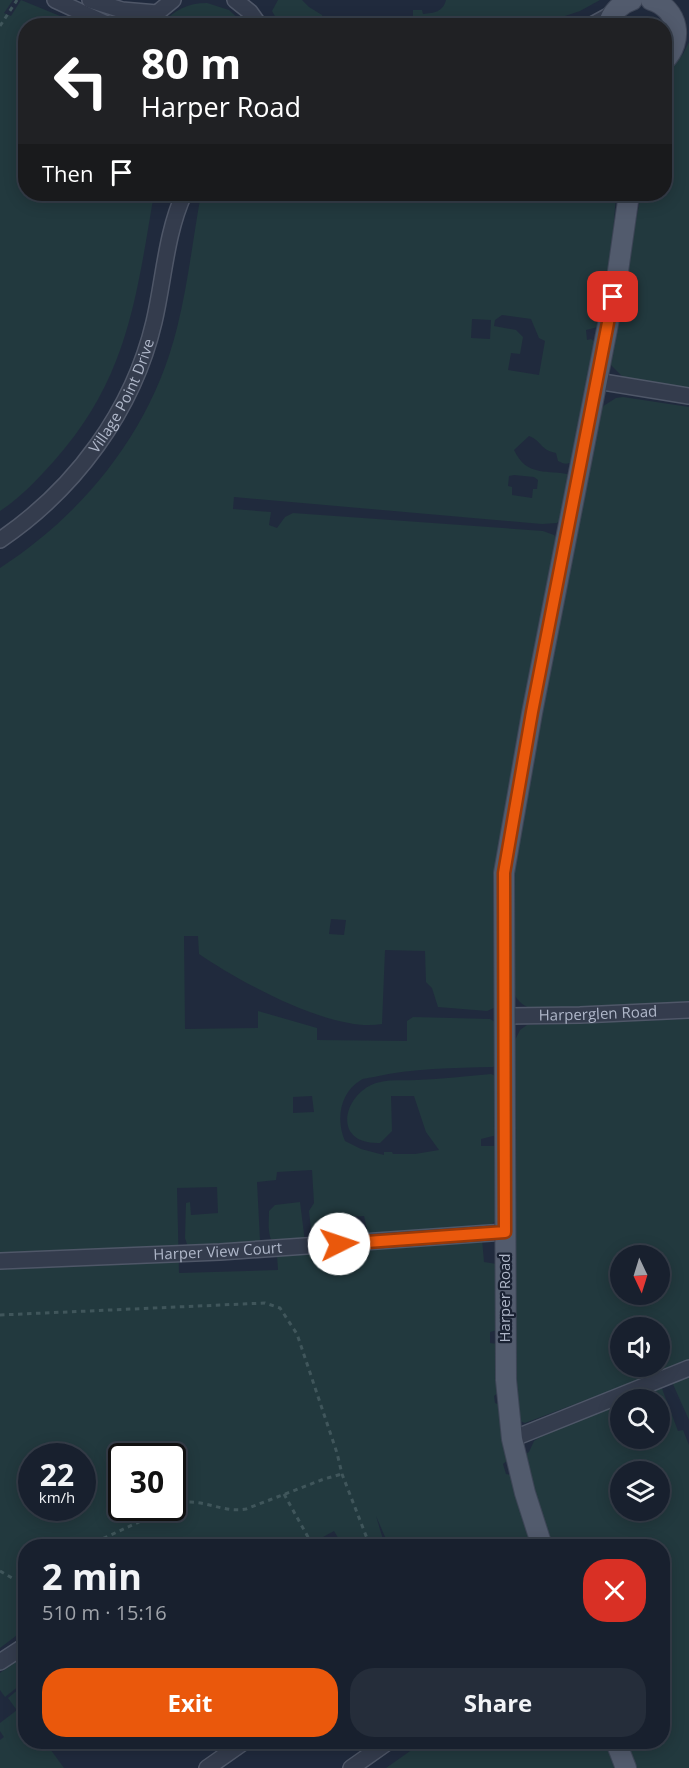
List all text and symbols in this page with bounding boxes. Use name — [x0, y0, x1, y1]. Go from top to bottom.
text: 80 m — [141, 34, 241, 91]
icon: left — [42, 42, 120, 120]
text: Harper Road — [141, 88, 301, 125]
icon: arrive — [105, 156, 138, 189]
text: Then — [42, 158, 93, 188]
pin — [587, 271, 638, 322]
icon: arrive — [596, 280, 629, 313]
street label: Village Point Drive — [84, 336, 158, 457]
street label: Harperglen Road — [539, 1000, 658, 1025]
position arrow — [307, 1212, 371, 1276]
street label: Harper View Court — [153, 1237, 283, 1264]
north arrow — [610, 1245, 670, 1305]
map controls — [610, 1245, 670, 1521]
street label: Harper Road — [494, 1254, 514, 1342]
button: sound — [610, 1317, 670, 1377]
button: search — [610, 1389, 670, 1449]
speed limit sign: 30 — [108, 1443, 186, 1521]
text: 22 — [40, 1454, 74, 1495]
button: layers — [610, 1461, 670, 1521]
text: km/h — [39, 1487, 75, 1507]
text: 2 min — [42, 1552, 142, 1601]
button: close — [583, 1559, 646, 1622]
text: 510 m · 15:16 — [42, 1599, 167, 1626]
button: Exit — [42, 1668, 338, 1737]
button: Share — [350, 1668, 646, 1737]

